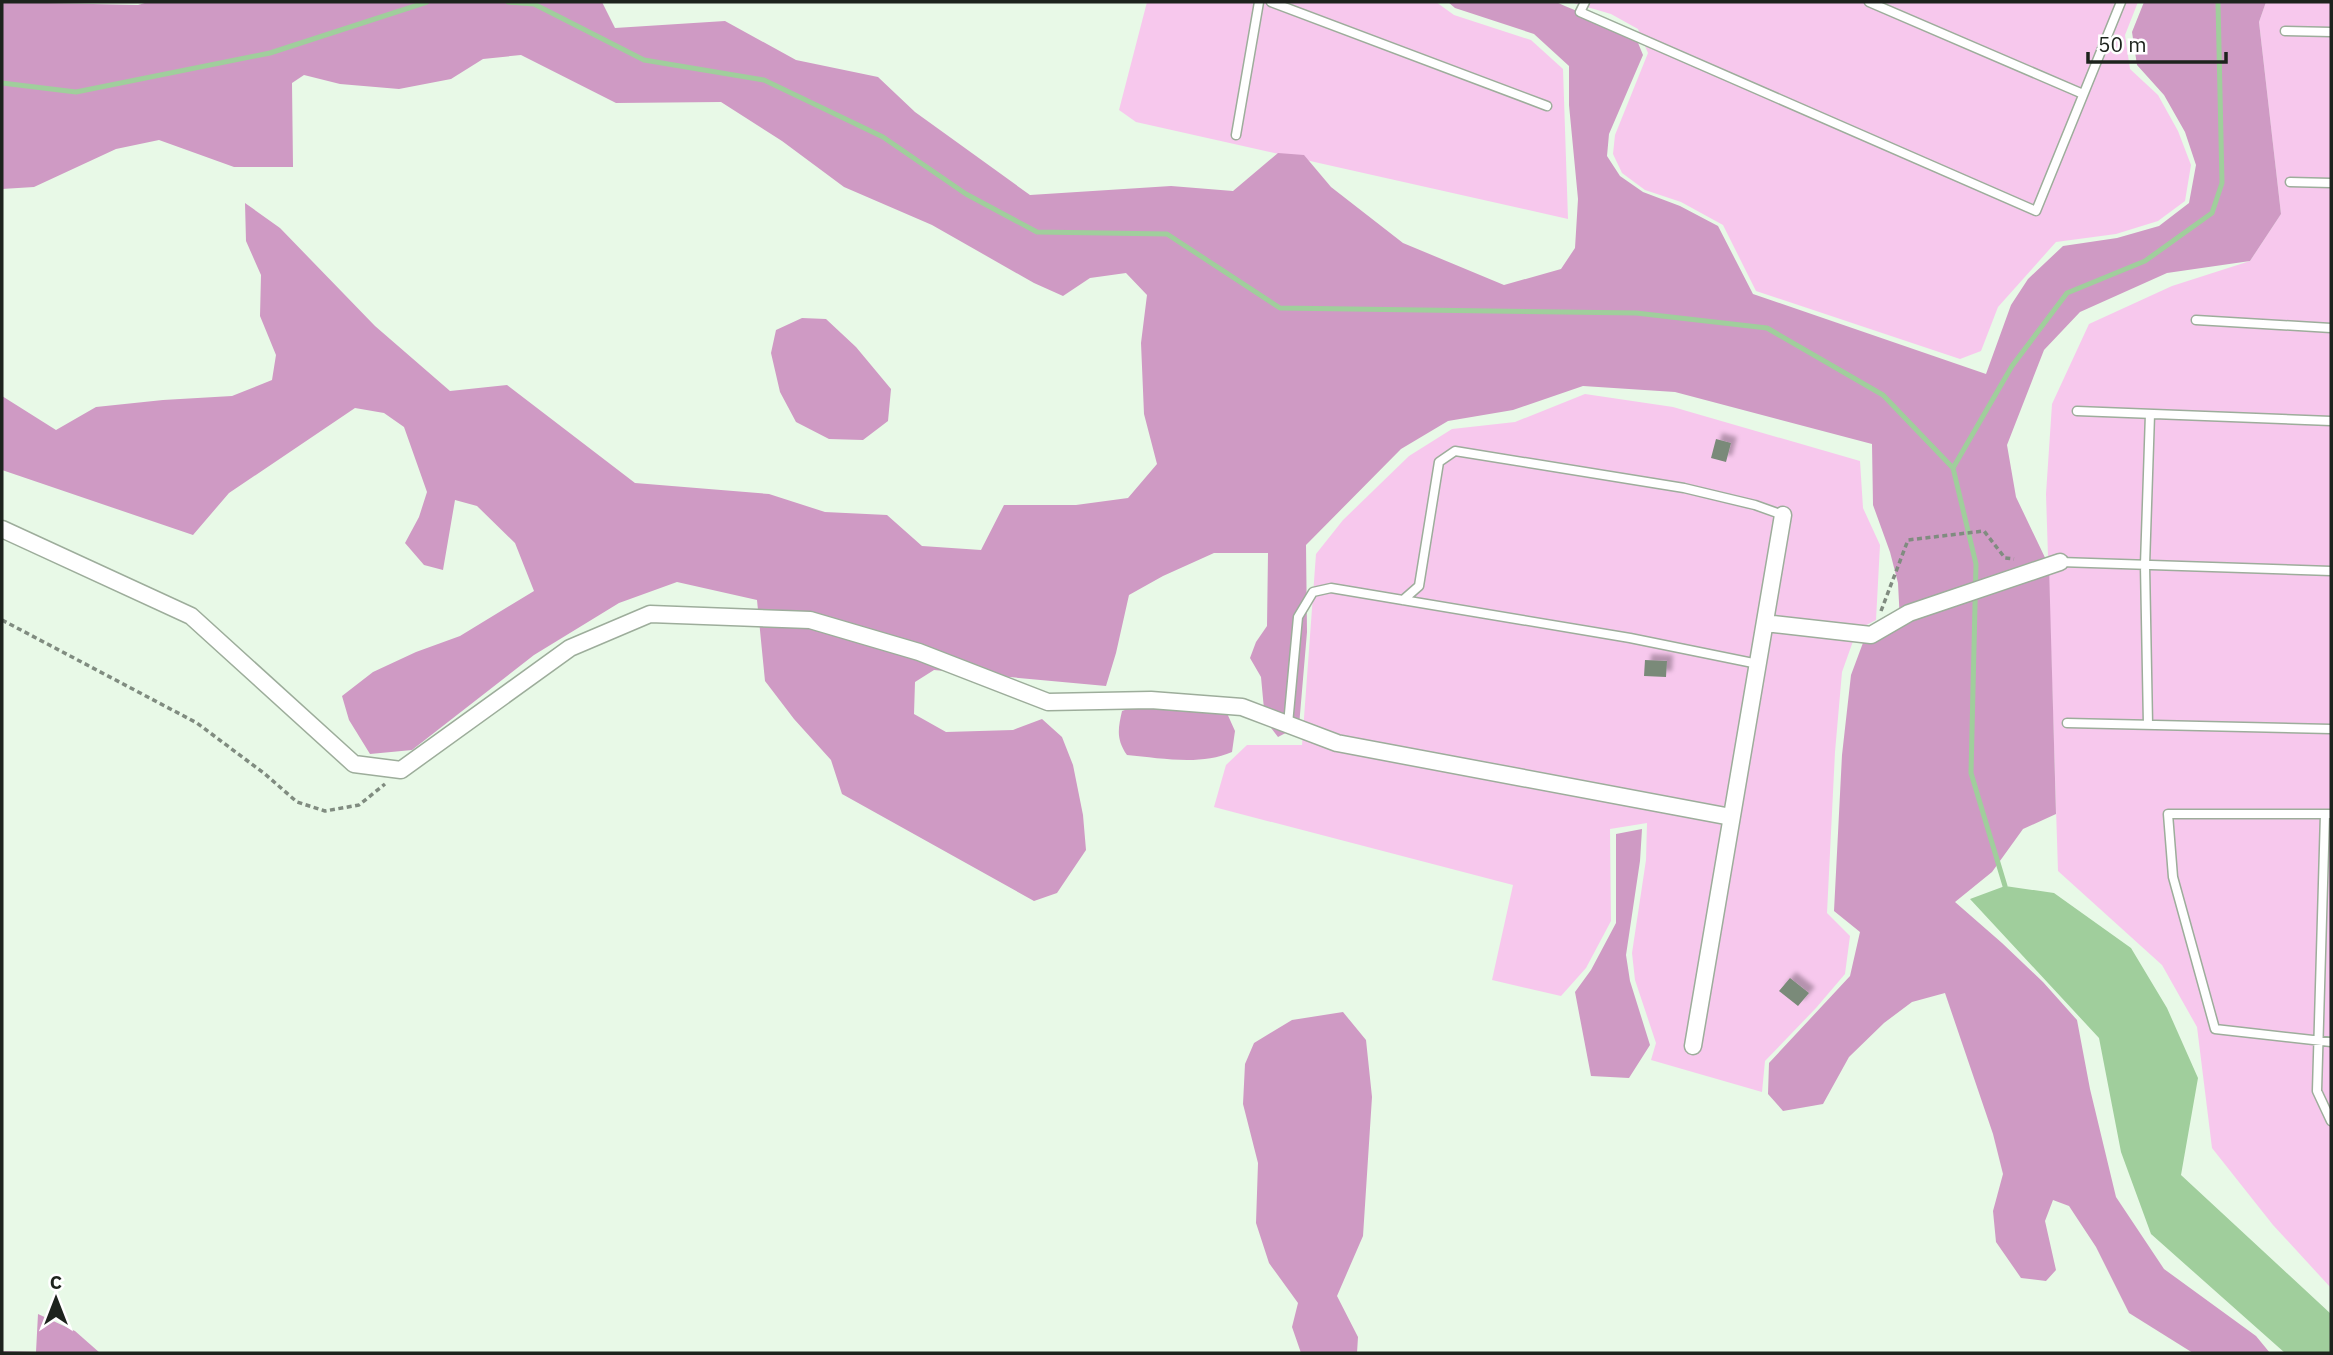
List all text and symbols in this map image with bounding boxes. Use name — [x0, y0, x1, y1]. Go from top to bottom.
scale bar — [2088, 21, 2226, 65]
text: 50 m — [2098, 30, 2147, 58]
north arrow — [21, 1264, 91, 1334]
text: С — [50, 1270, 62, 1294]

